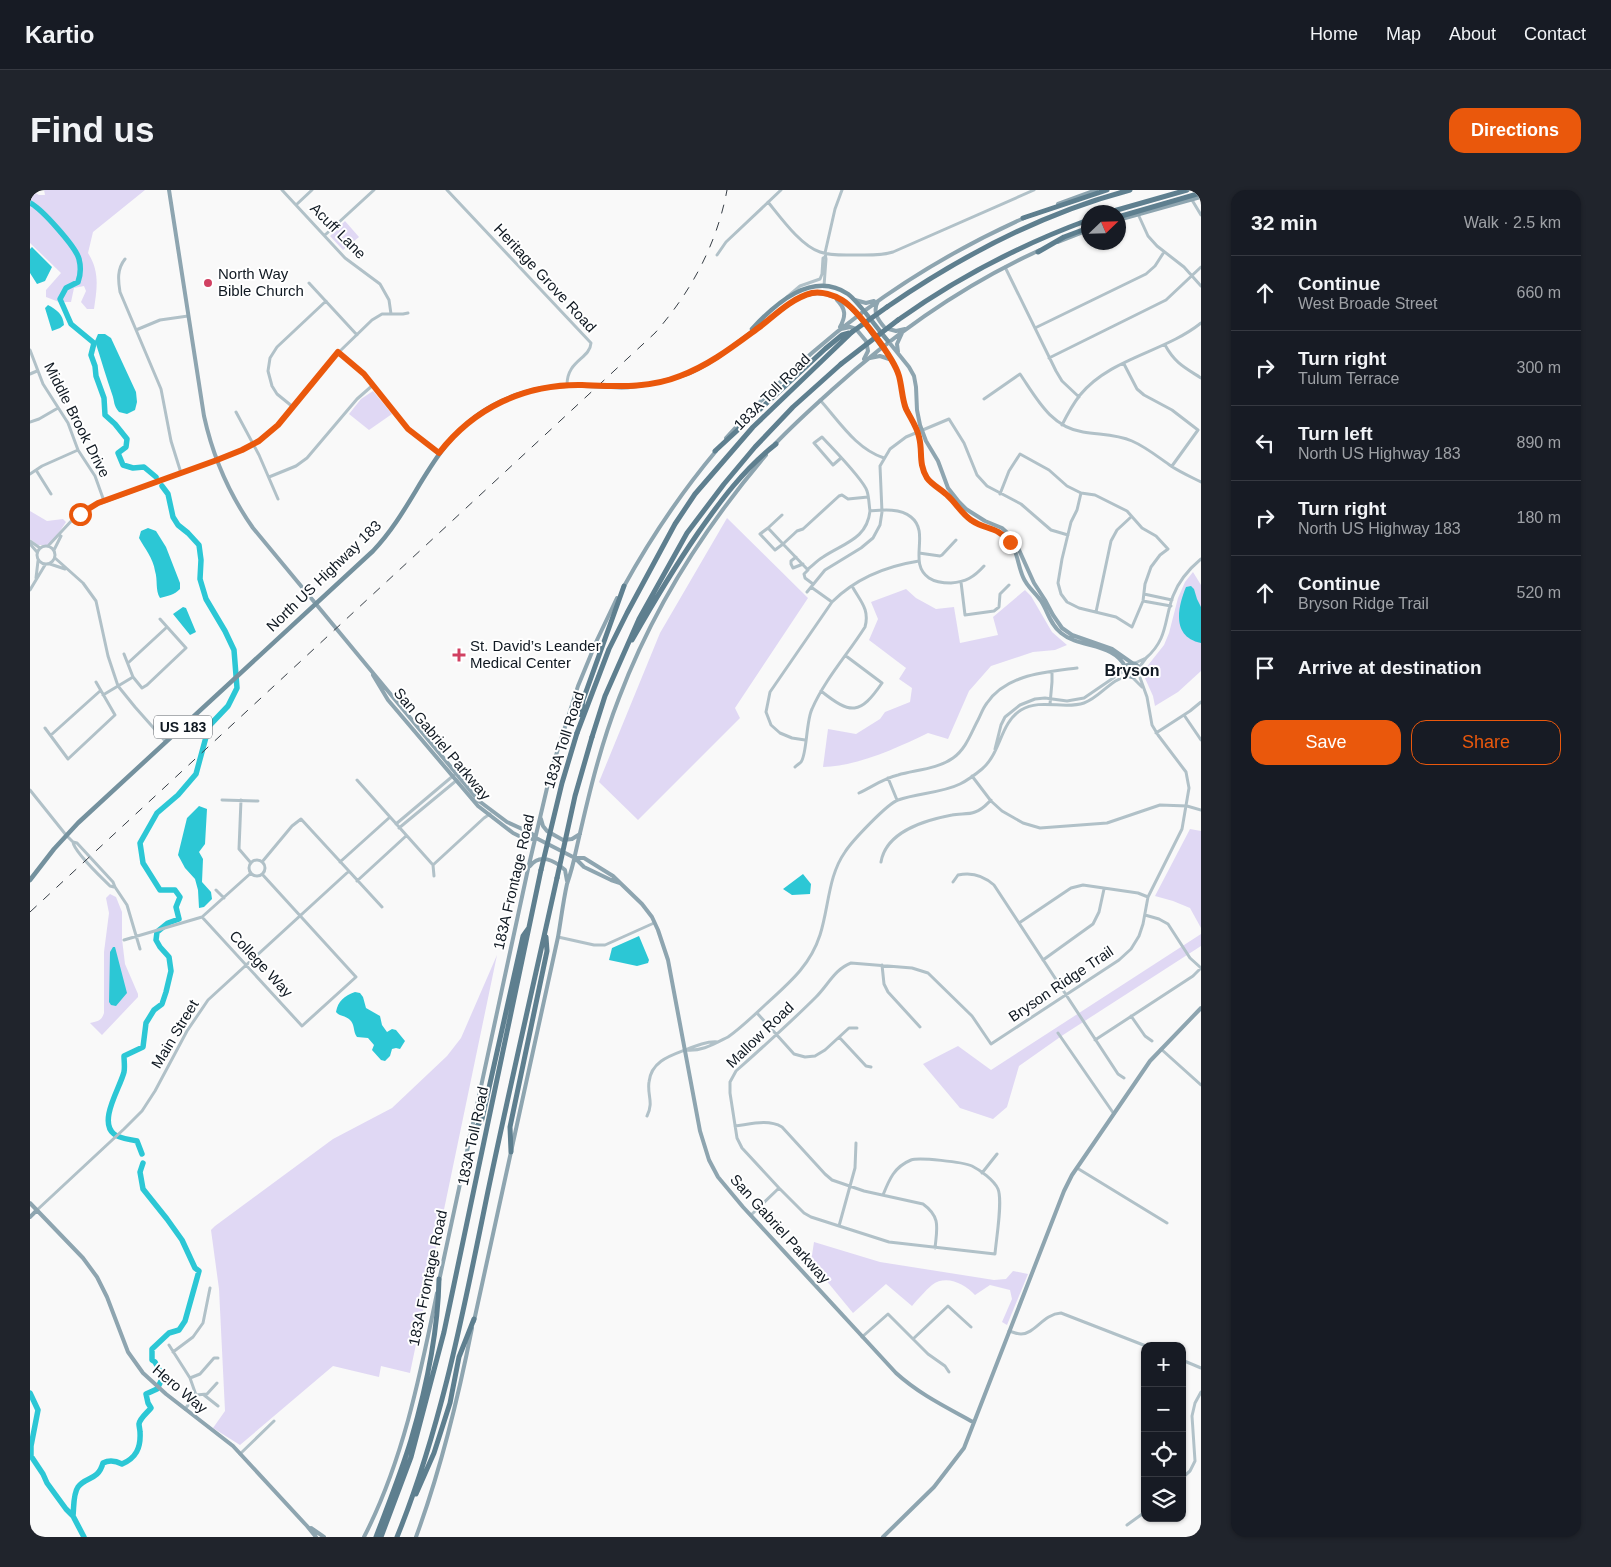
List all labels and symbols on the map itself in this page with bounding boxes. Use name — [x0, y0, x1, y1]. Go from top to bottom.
street label: Acuff Lane — [307, 199, 370, 262]
north arrow — [1081, 205, 1126, 250]
street label: Heritage Grove Road — [491, 220, 600, 335]
place label: North Way Bible Church — [218, 265, 304, 299]
marker: North Way Bible Church — [202, 277, 214, 289]
street label: 183A Toll Road — [730, 350, 813, 433]
street label: Middle Brook Drive — [41, 359, 114, 480]
route start — [69, 503, 92, 526]
street label: North US Highway 183 — [263, 517, 384, 635]
route end — [999, 531, 1022, 554]
place label: St. David’s Leander Medical Center — [470, 637, 601, 671]
marker: St. David’s Leander Medical Center — [452, 648, 466, 662]
district label: Bryson — [1104, 662, 1160, 679]
street label: San Gabriel Parkway — [391, 684, 494, 803]
street label: 183A Toll Road — [540, 689, 587, 790]
road number: US 183 — [154, 716, 212, 738]
street label: 183A Frontage Road — [490, 813, 537, 951]
street label: College Way — [226, 927, 297, 1001]
street label: Bryson Ridge Trail — [1005, 942, 1116, 1025]
street label: Main Street — [148, 996, 202, 1071]
street label: Mallow Road — [723, 998, 797, 1071]
street label: 183A Toll Road — [454, 1085, 491, 1187]
street label: San Gabriel Parkway — [727, 1171, 834, 1287]
street label: 183A Frontage Road — [405, 1208, 450, 1347]
street label: Hero Way — [150, 1361, 211, 1417]

